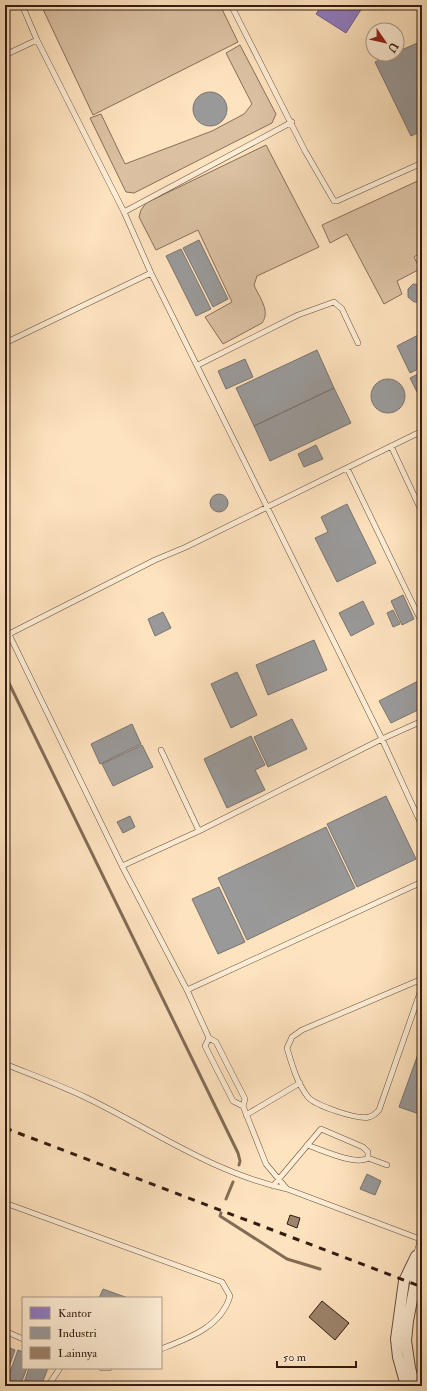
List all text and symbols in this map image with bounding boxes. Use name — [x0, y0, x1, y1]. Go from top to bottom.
north arrow — [365, 22, 405, 62]
text: U — [384, 40, 401, 55]
legend — [22, 1297, 162, 1369]
text: Kantor — [58, 1306, 92, 1321]
text: Industri — [58, 1326, 97, 1341]
scale bar — [277, 1343, 356, 1369]
text: Lainnya — [58, 1346, 98, 1361]
text: 50 m — [283, 1350, 307, 1365]

